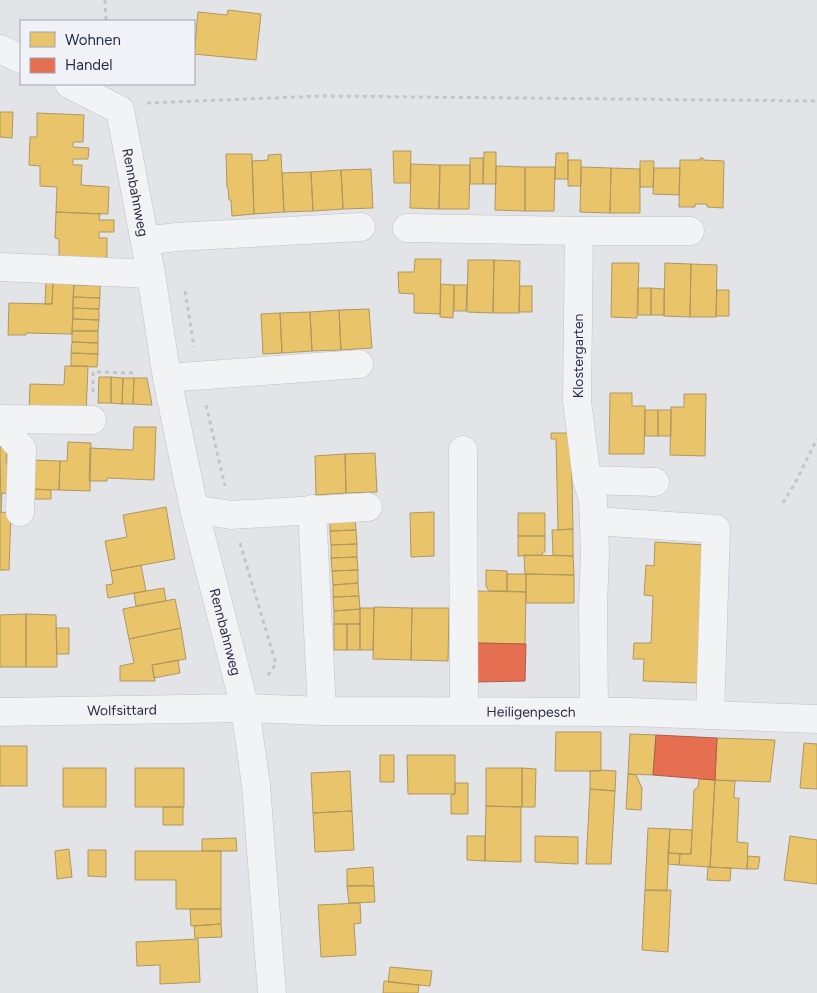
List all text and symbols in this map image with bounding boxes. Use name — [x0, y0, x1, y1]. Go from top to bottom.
legend — [20, 20, 195, 85]
text: Wohnen — [65, 31, 121, 49]
text: Handel — [65, 56, 113, 74]
street label: Rennbahnweg — [119, 147, 152, 238]
street label: Klostergarten — [570, 313, 587, 398]
street label: Rennbahnweg — [206, 586, 245, 677]
street label: Wolfsittard — [87, 701, 157, 719]
street label: Heiligenpesch — [486, 703, 576, 720]

